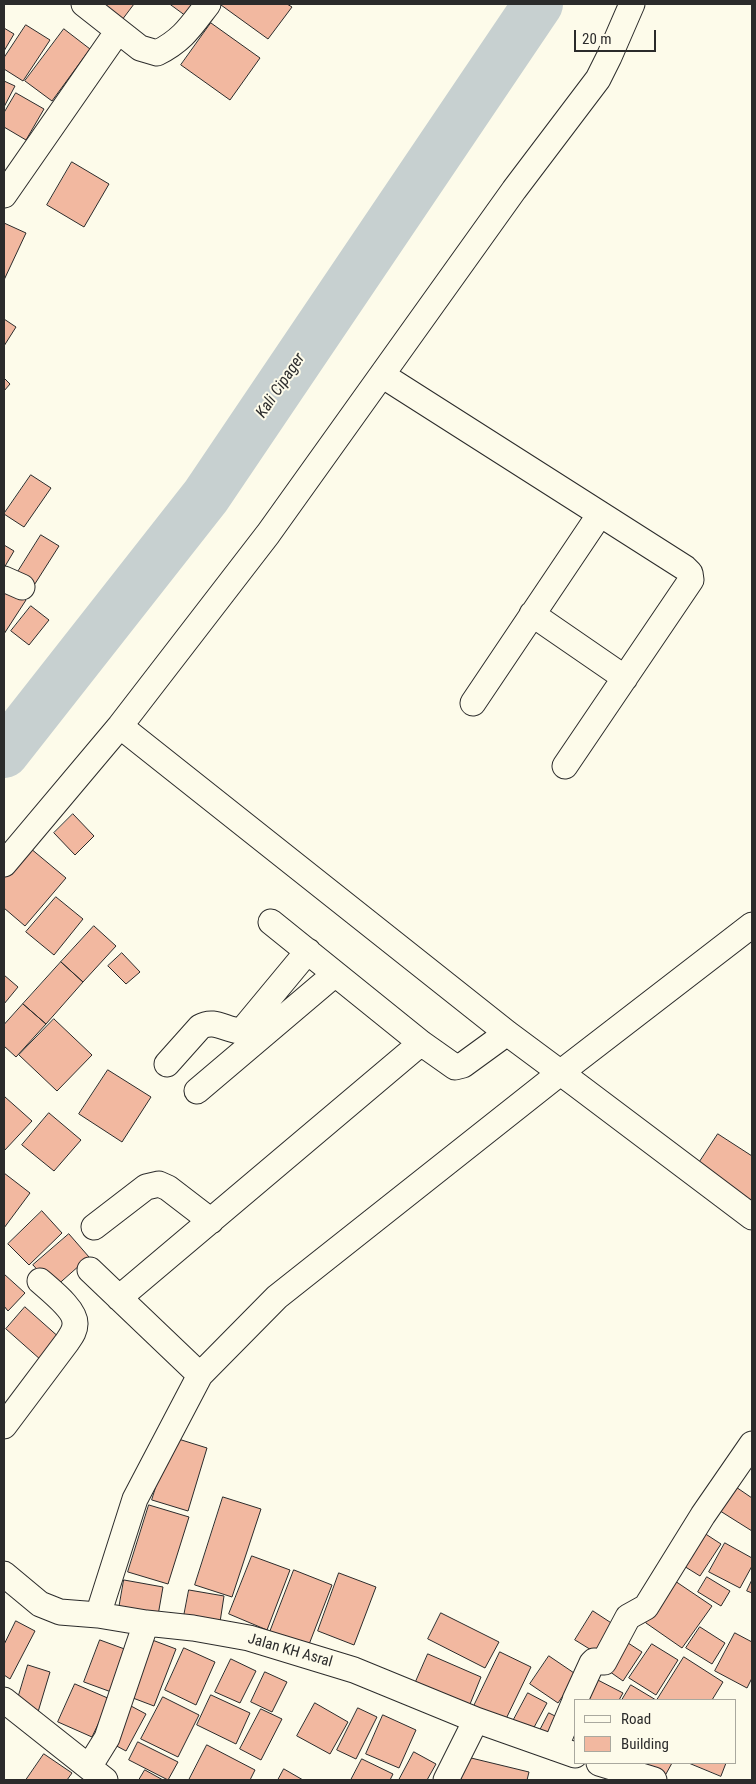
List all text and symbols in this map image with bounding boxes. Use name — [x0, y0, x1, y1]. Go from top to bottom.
scale bar — [576, 20, 658, 52]
text: 20 m — [582, 30, 612, 48]
water label: Kali Cipager — [252, 350, 310, 422]
street label: Jalan KH Asral — [246, 1630, 334, 1672]
legend — [574, 1699, 736, 1764]
text: Road — [621, 1710, 651, 1728]
text: Building — [621, 1735, 669, 1753]

